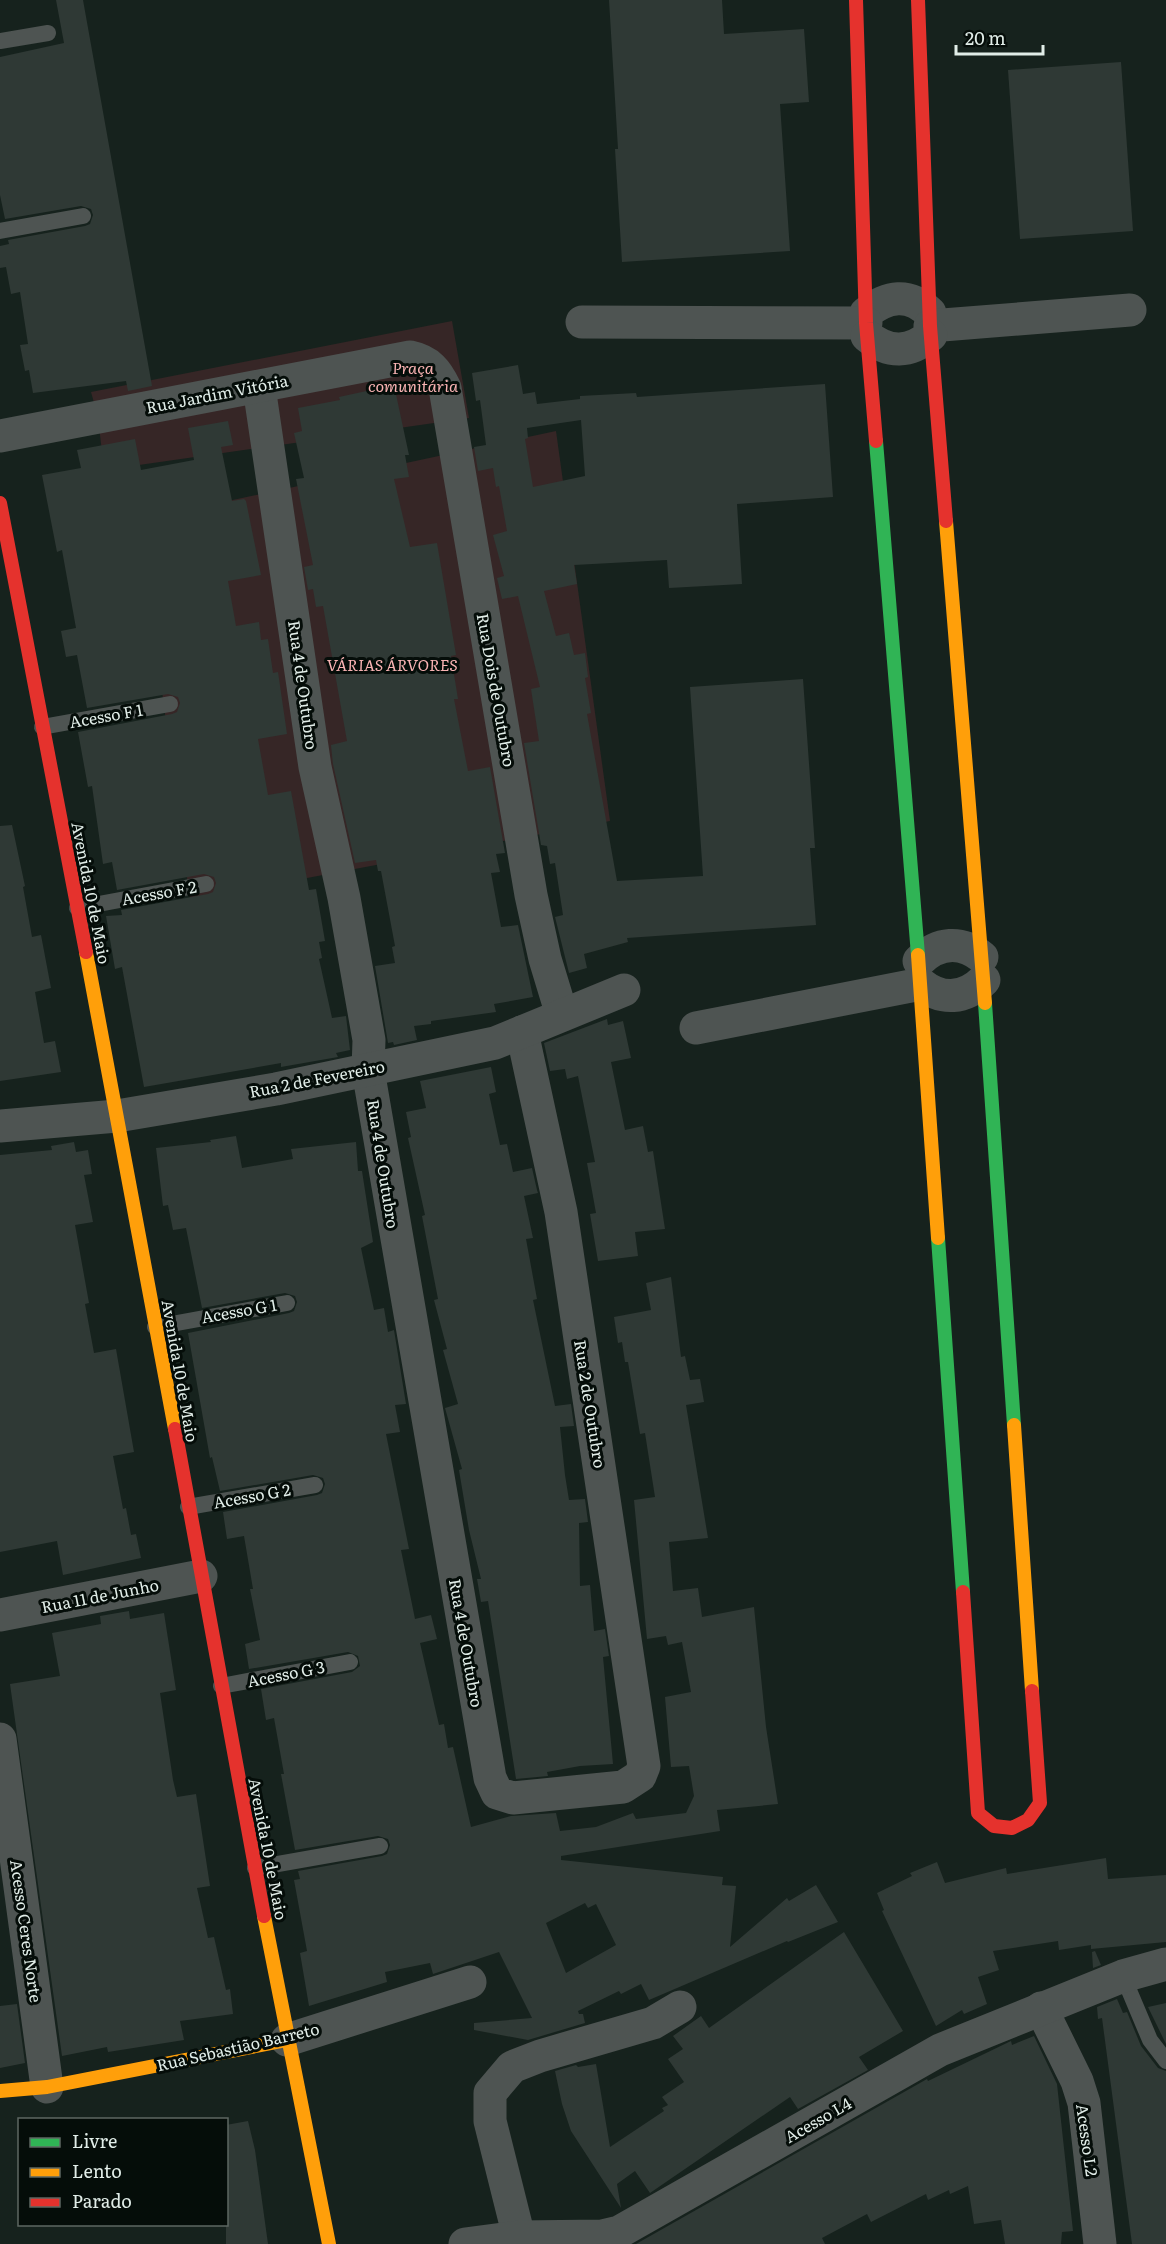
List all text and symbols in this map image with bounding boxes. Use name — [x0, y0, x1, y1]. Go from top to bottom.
scale bar — [956, 18, 1043, 56]
text: 20 m — [965, 24, 1006, 51]
park label: Praça comunitária — [368, 355, 459, 397]
street label: Rua Jardim Vitória — [144, 367, 290, 419]
street label: Rua Dois de Outubro — [472, 611, 522, 769]
street label: Rua 4 de Outubro — [283, 619, 325, 751]
park label: VÁRIAS ÁRVORES — [327, 652, 457, 676]
street label: Acesso F 1 — [67, 697, 145, 733]
street label: Avenida 10 de Maio — [66, 820, 118, 966]
street label: Acesso F 2 — [119, 874, 198, 910]
street label: Rua 2 de Fevereiro — [247, 1053, 387, 1103]
street label: Rua 4 de Outubro — [362, 1098, 406, 1230]
street label: Acesso G 1 — [199, 1291, 279, 1328]
street label: Avenida 10 de Maio — [157, 1298, 205, 1444]
street label: Rua 2 de Outubro — [569, 1338, 613, 1470]
street label: Acesso G 2 — [211, 1476, 292, 1514]
street label: Rua 11 de Junho — [39, 1572, 161, 1618]
street label: Rua 4 de Outubro — [444, 1577, 490, 1709]
street label: Acesso G 3 — [245, 1654, 327, 1692]
street label: Avenida 10 de Maio — [243, 1776, 295, 1922]
street label: Acesso Ceres Norte — [5, 1858, 49, 2004]
street label: Rua Sebastião Barreto — [154, 2016, 321, 2076]
street label: Acesso L4 — [780, 2090, 856, 2148]
street label: Acesso L2 — [1071, 2102, 1105, 2178]
legend — [18, 2118, 228, 2226]
text: Livre — [72, 2127, 117, 2154]
text: Lento — [72, 2157, 122, 2184]
text: Parado — [72, 2187, 132, 2214]

